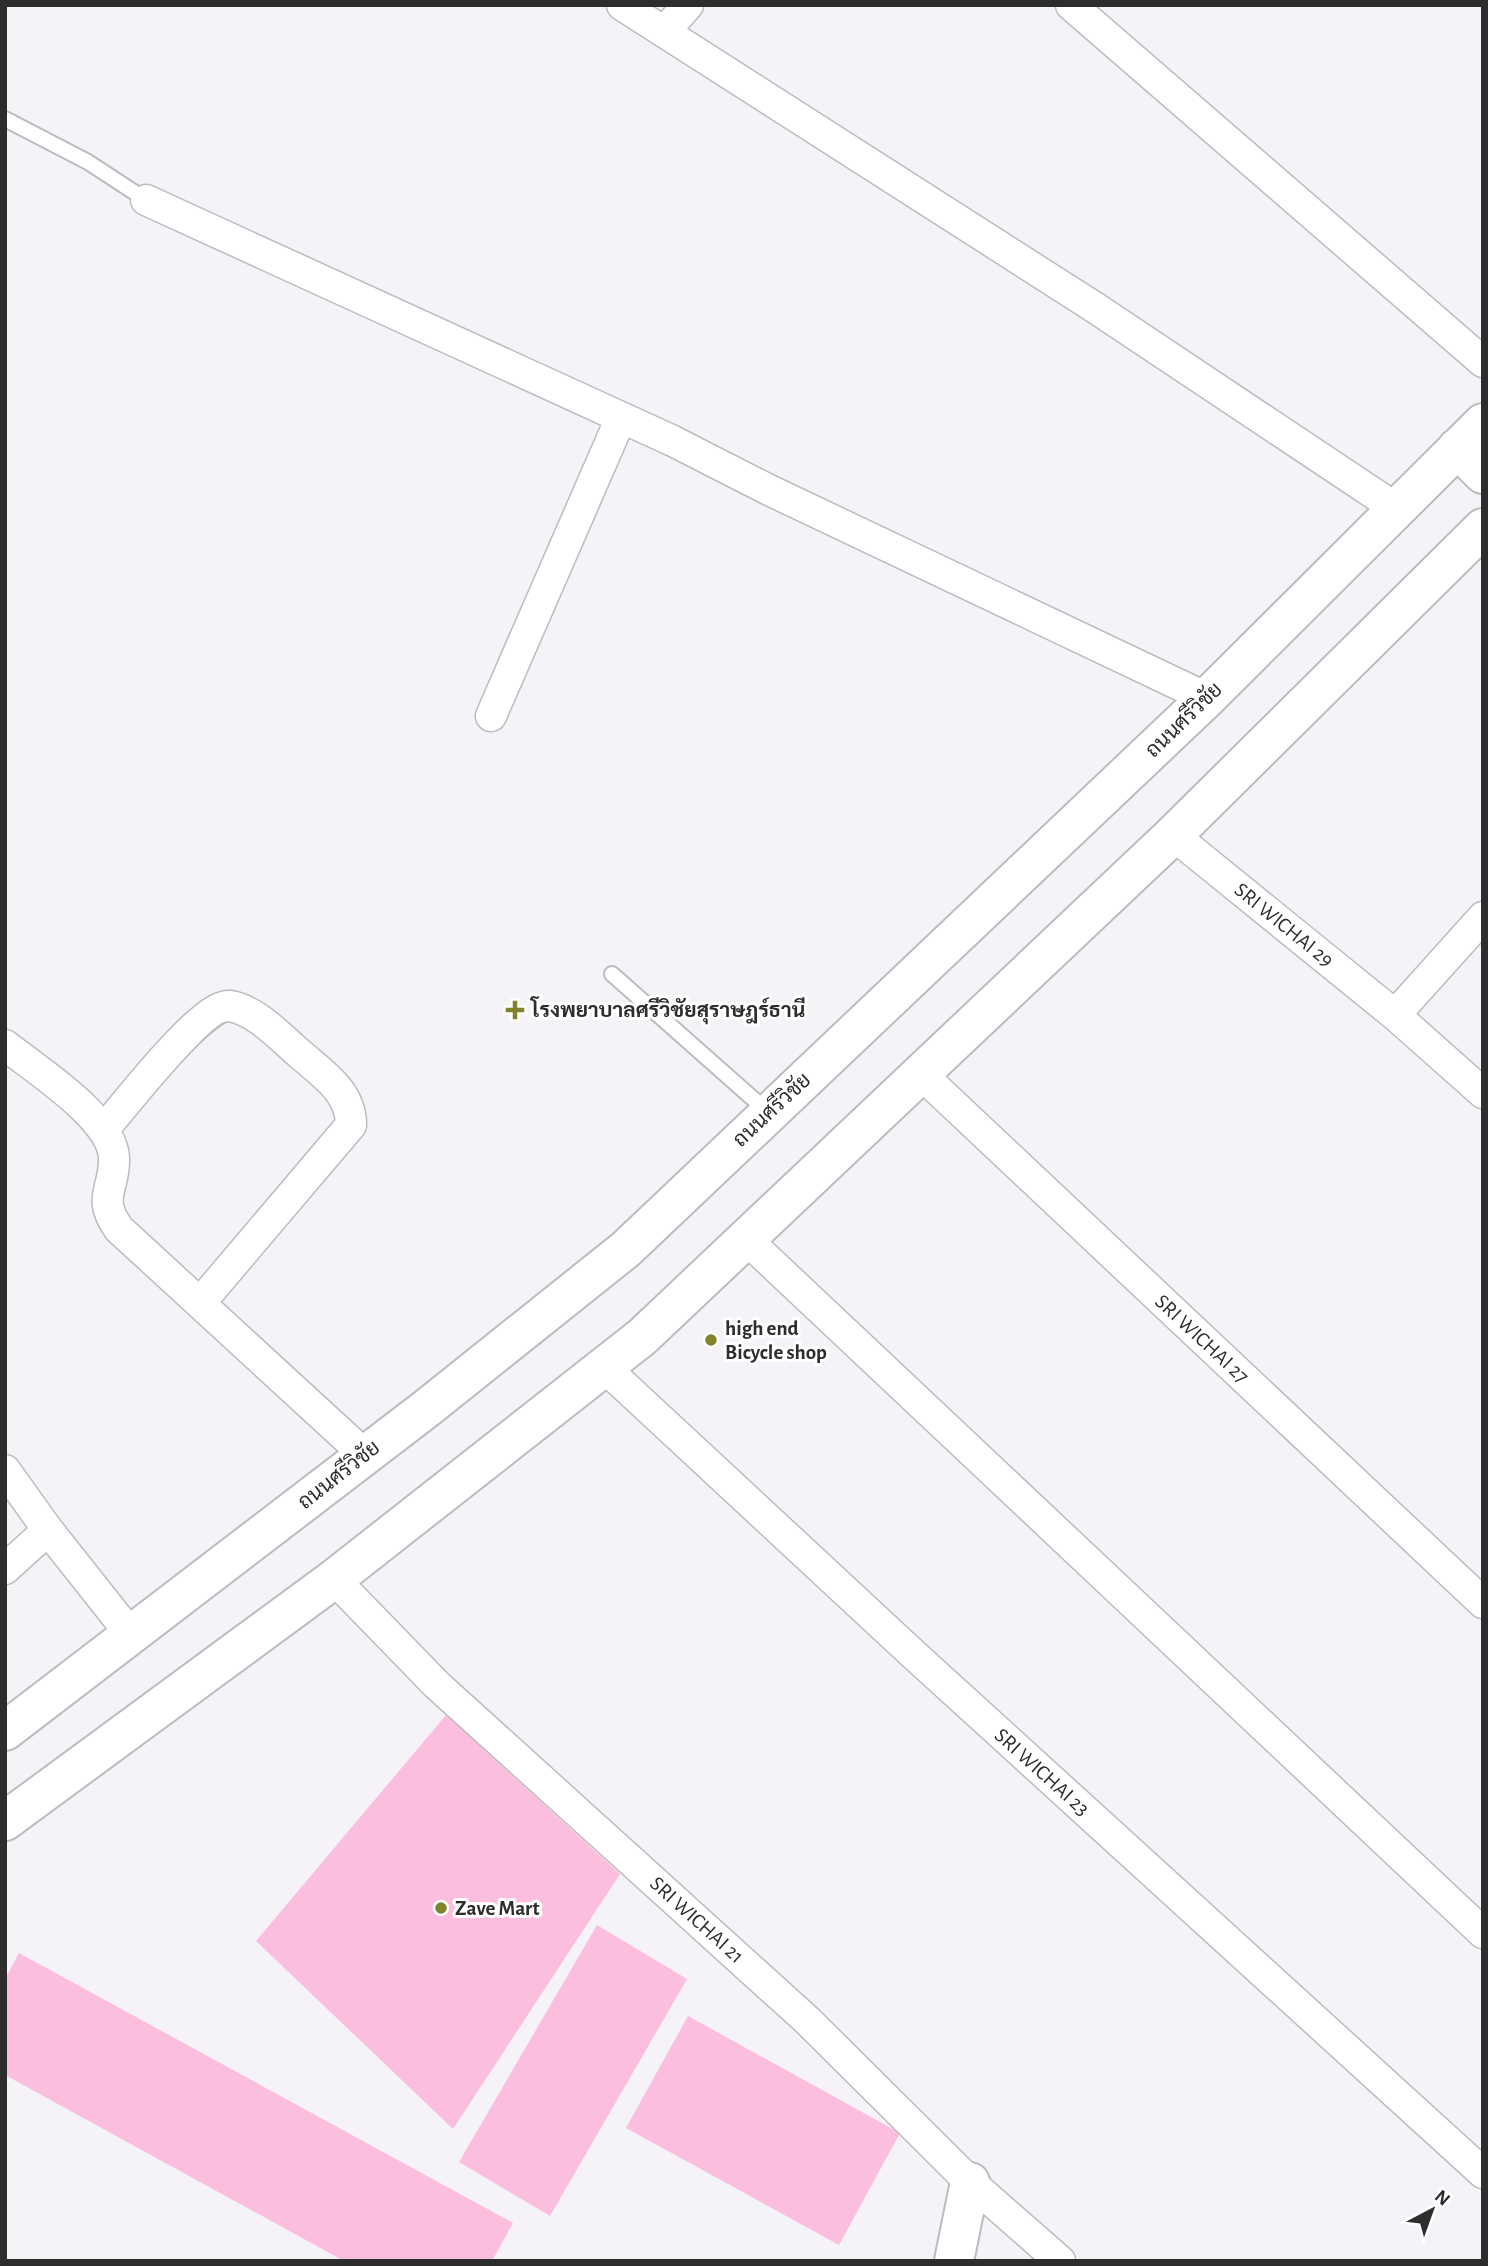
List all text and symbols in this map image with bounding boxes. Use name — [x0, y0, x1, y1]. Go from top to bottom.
street label: ถนนศรีวิชัย — [1140, 677, 1226, 761]
street label: SRI WICHAI 29 — [1231, 879, 1337, 971]
place label: โรงพยาบาลศรีวิชัยสุราษฎร์ธานี — [529, 996, 805, 1025]
marker: โรงพยาบาลศรีวิชัยสุราษฎร์ธานี — [505, 1000, 525, 1020]
street label: ถนนศรีวิชัย — [727, 1067, 815, 1151]
street label: SRI WICHAI 27 — [1151, 1291, 1253, 1388]
place label: high end Bicycle shop — [725, 1318, 827, 1363]
marker: high end Bicycle shop — [703, 1332, 719, 1348]
street label: ถนนศรีวิชัย — [292, 1434, 384, 1513]
street label: SRI WICHAI 23 — [991, 1724, 1093, 1820]
street label: SRI WICHAI 21 — [646, 1873, 748, 1967]
place label: Zave Mart — [455, 1898, 540, 1919]
marker: Zave Mart — [433, 1900, 449, 1916]
north arrow — [1397, 2175, 1467, 2245]
text: N — [1431, 2187, 1453, 2210]

